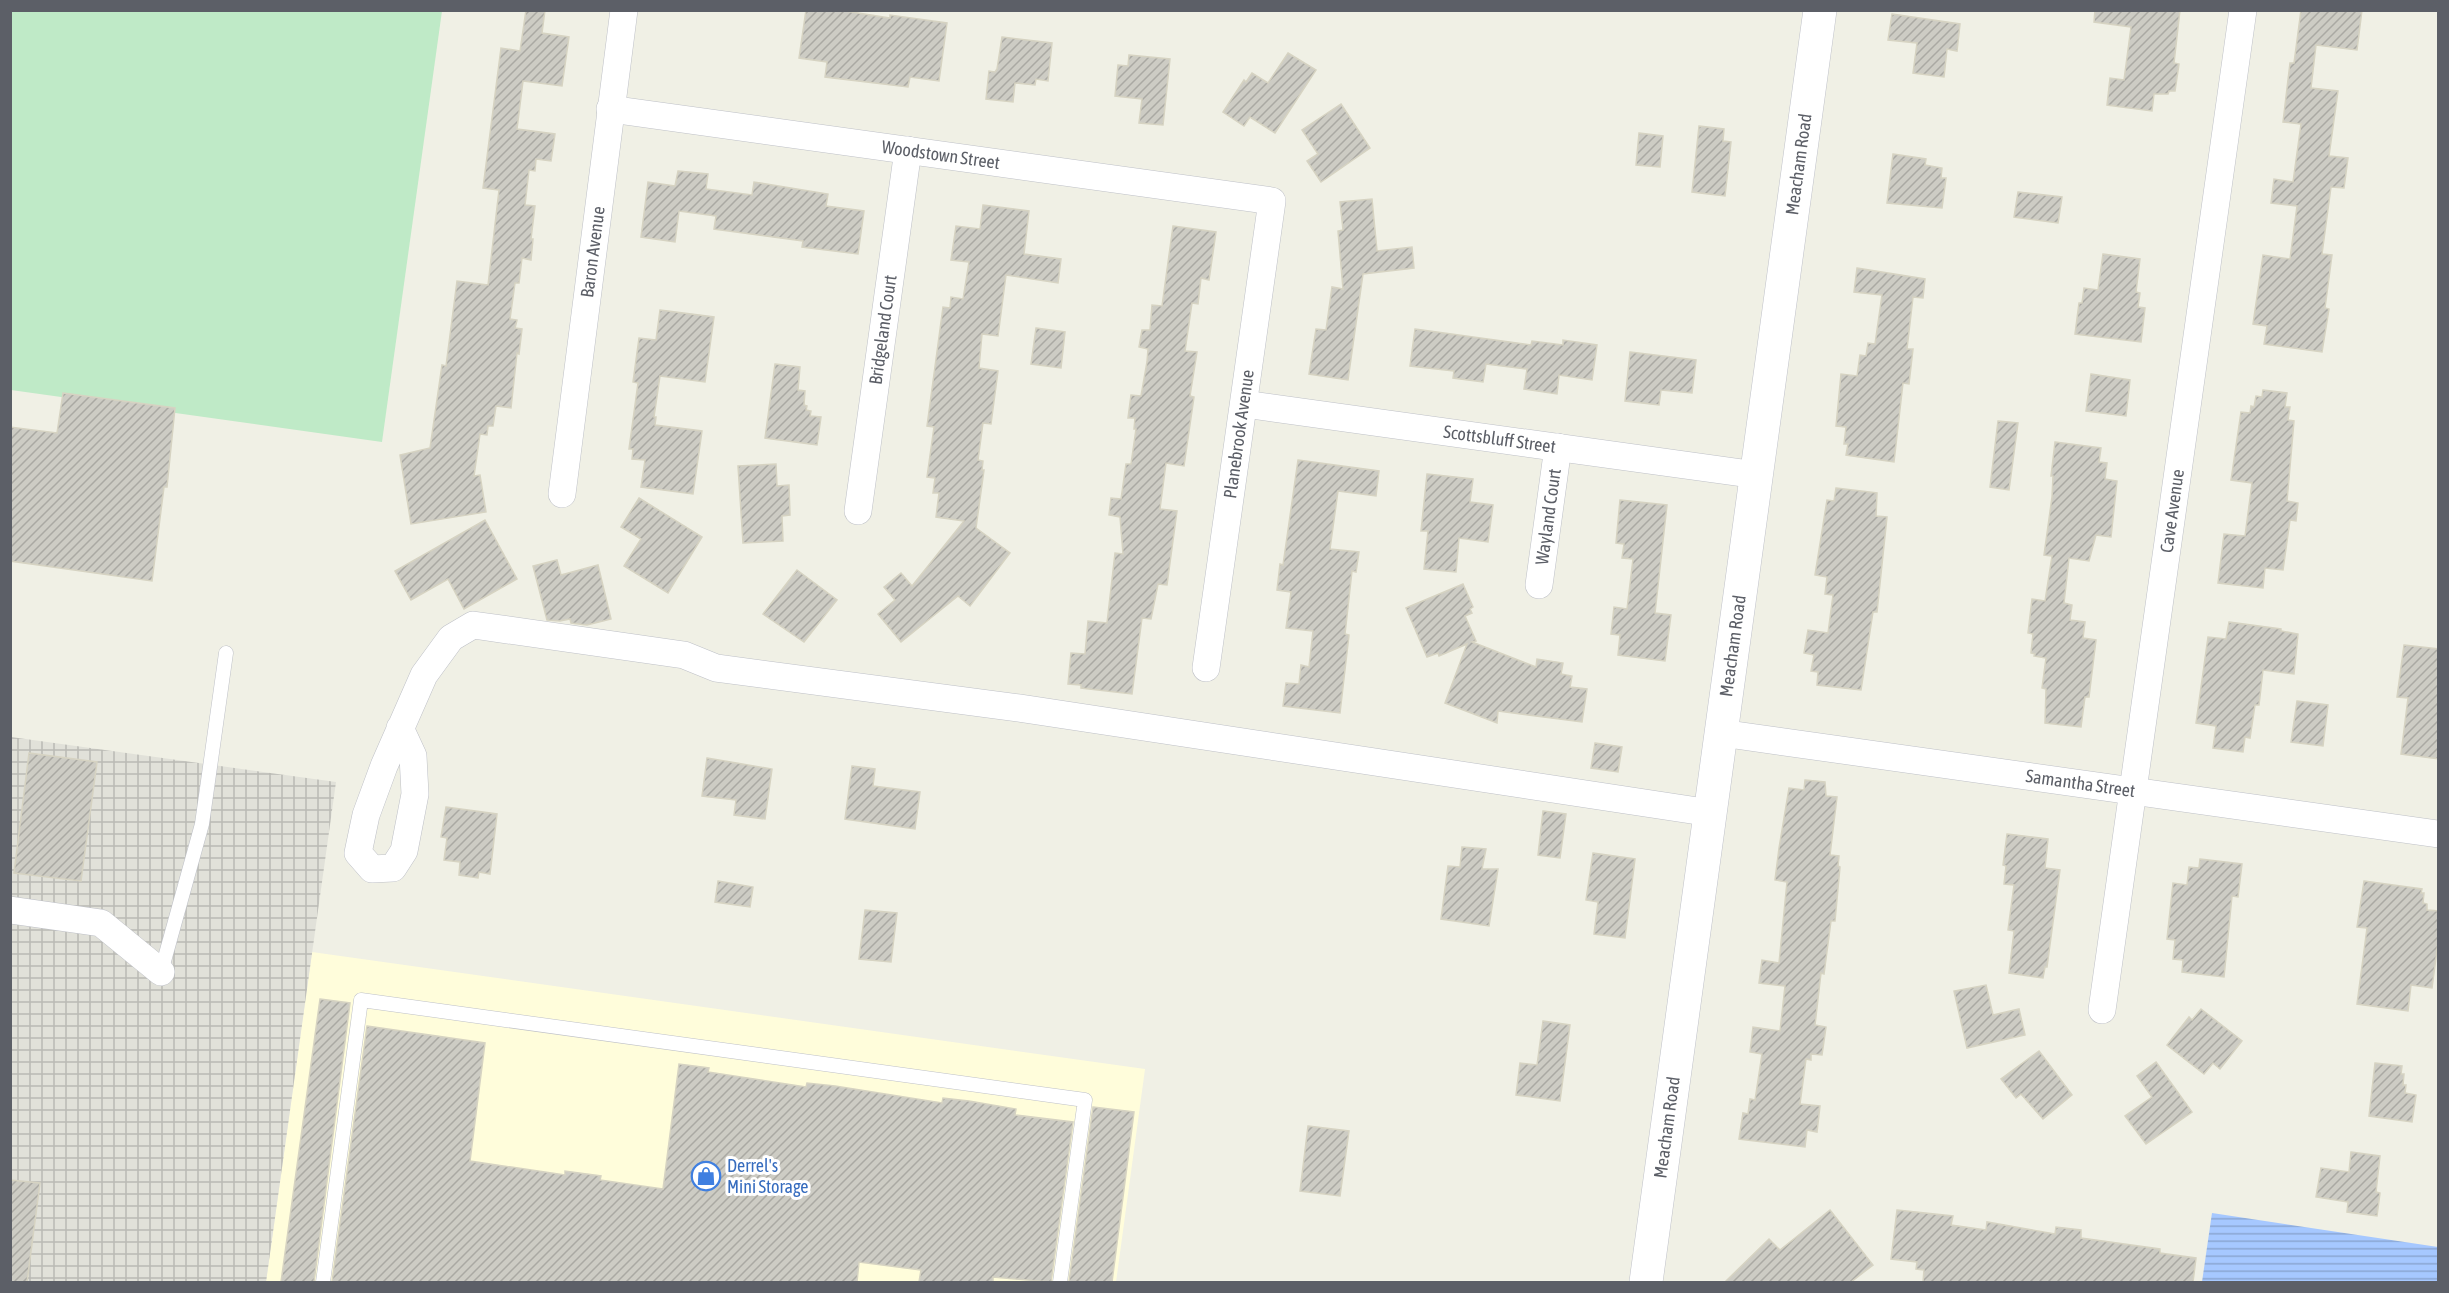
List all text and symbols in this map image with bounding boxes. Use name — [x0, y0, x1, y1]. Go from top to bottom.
street label: Meacham Road — [1781, 112, 1816, 216]
street label: Woodstown Street — [880, 136, 1001, 173]
street label: Baron Avenue — [576, 205, 609, 299]
street label: Bridgeland Court — [865, 273, 901, 386]
street label: Planebrook Avenue — [1219, 368, 1258, 500]
street label: Scottsbluff Street — [1442, 421, 1557, 457]
street label: Wayland Court — [1531, 467, 1565, 566]
street label: Cave Avenue — [2156, 468, 2188, 554]
street label: Meacham Road — [1715, 594, 1750, 698]
street label: Samantha Street — [2024, 765, 2137, 801]
street label: Meacham Road — [1649, 1075, 1684, 1179]
place label: Derrel's Mini Storage — [727, 1155, 808, 1197]
shop icon: Derrel's Mini Storage — [690, 1160, 722, 1192]

